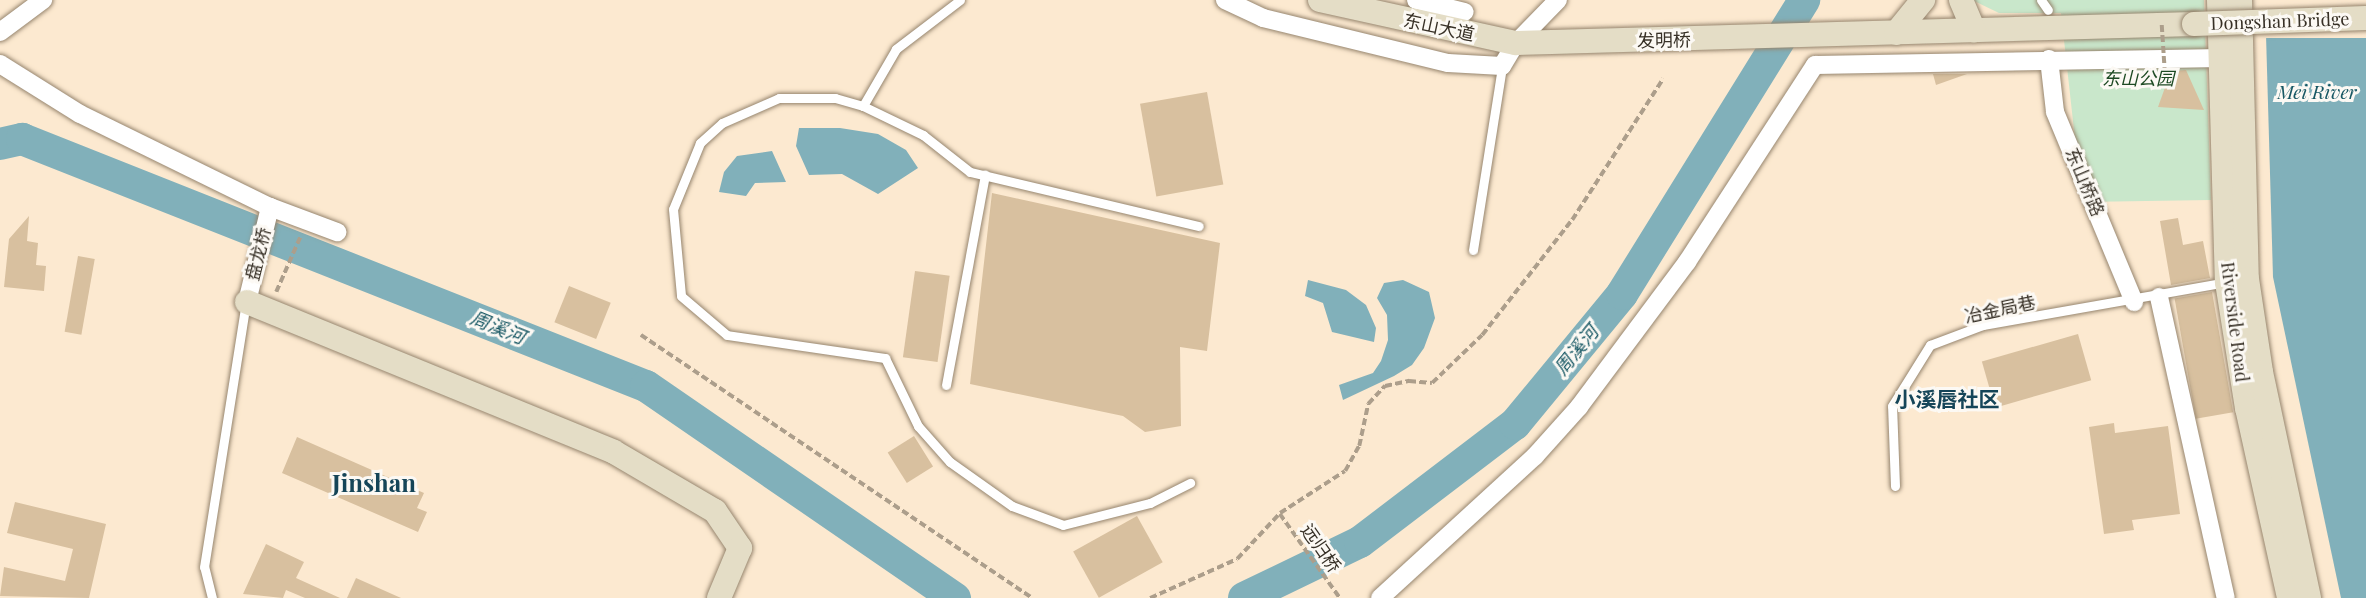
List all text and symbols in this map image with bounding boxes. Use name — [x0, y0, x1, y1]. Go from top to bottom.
street label: Dongshan Bridge — [2210, 8, 2350, 34]
street label: 东山大道 — [1402, 9, 1476, 45]
street label: 发明桥 — [1637, 29, 1691, 51]
park label: 东山公园 — [2102, 67, 2174, 89]
water label: Mei River — [2277, 81, 2357, 103]
street label: 东山桥路 — [2061, 145, 2109, 219]
street label: 盘龙桥 — [241, 225, 275, 283]
street label: Riverside Road — [2217, 261, 2253, 383]
street label: 冶金局巷 — [1963, 291, 2037, 327]
water label: 周溪河 — [467, 306, 529, 348]
water label: 周溪河 — [1549, 321, 1603, 379]
district label: 小溪唇社区 — [1895, 385, 1999, 411]
district label: Jinshan — [332, 469, 416, 497]
street label: 远归桥 — [1297, 520, 1345, 576]

